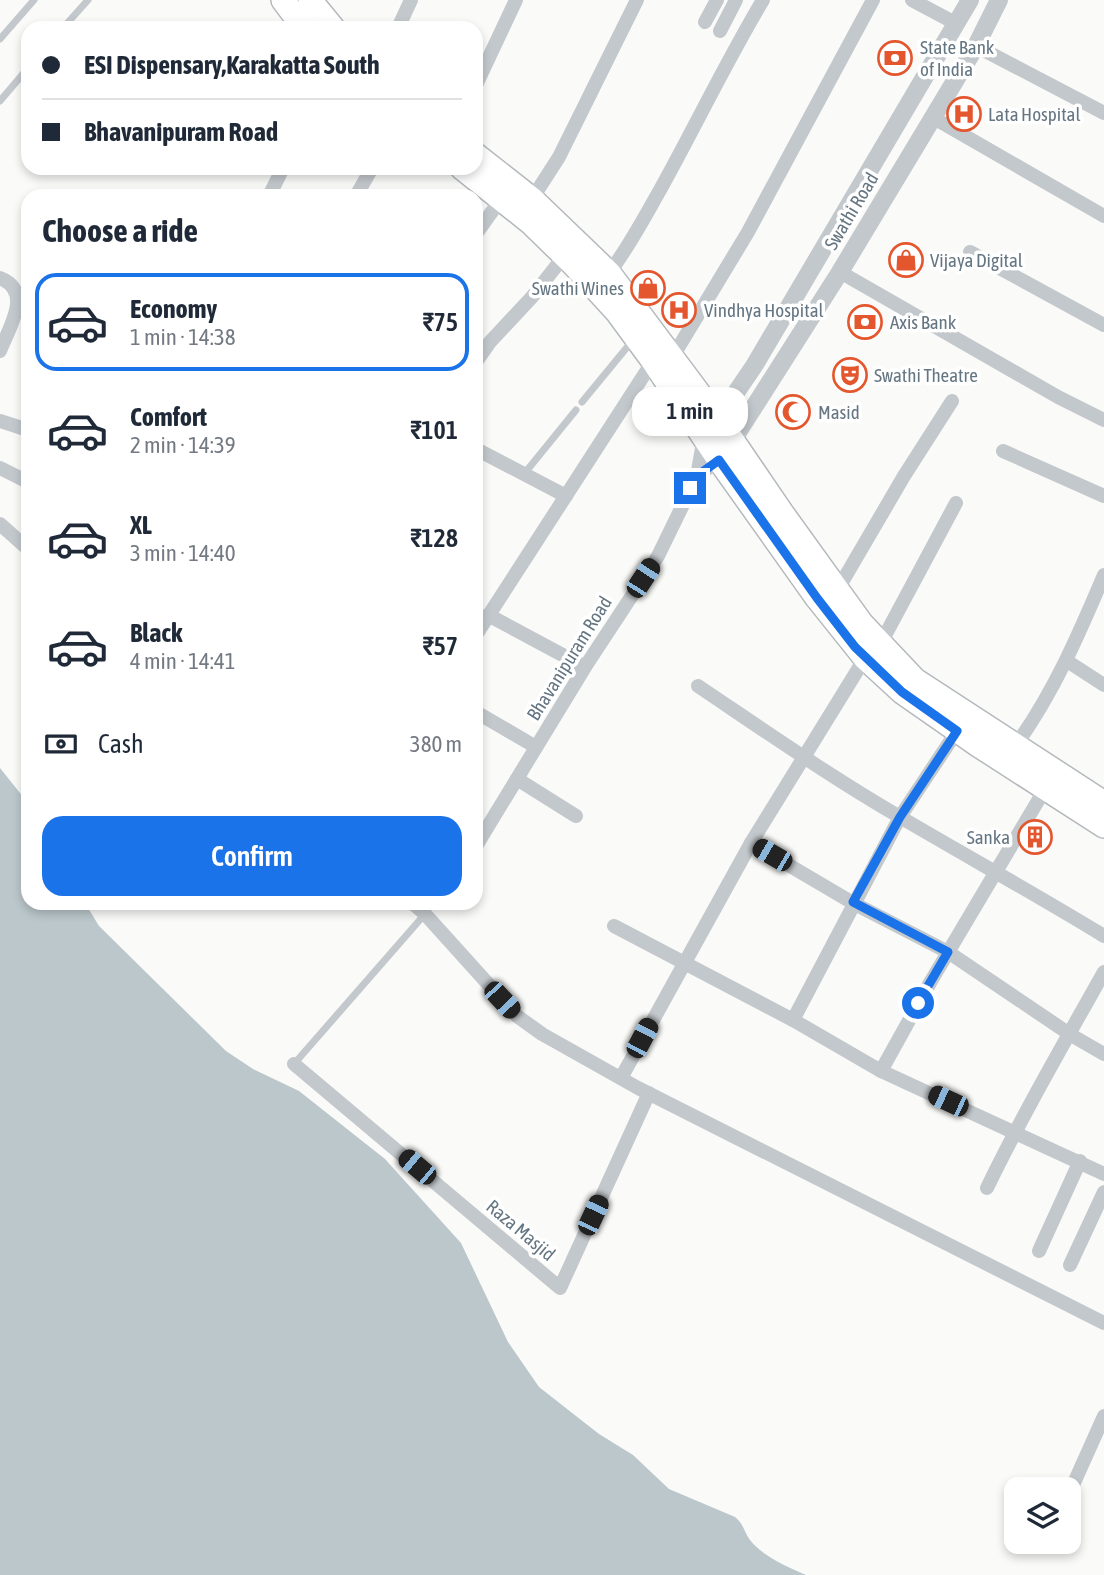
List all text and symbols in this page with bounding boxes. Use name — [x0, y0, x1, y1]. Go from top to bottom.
place label: State Bank of India — [920, 36, 995, 80]
bank icon: State Bank of India — [876, 39, 914, 77]
text: ESI Dispensary,Karakatta South — [84, 50, 380, 80]
hospital icon: Lata Hospital — [945, 95, 983, 133]
place label: Lata Hospital — [988, 103, 1081, 125]
text: Bhavanipuram Road — [84, 117, 278, 147]
street label: Swathi Road — [819, 169, 883, 253]
text: Choose a ride — [42, 212, 198, 249]
shop icon: Vijaya Digital — [887, 241, 925, 279]
place label: Vijaya Digital — [930, 249, 1023, 271]
shop icon: Swathi Wines — [629, 269, 667, 307]
place label: Swathi Wines — [532, 277, 624, 299]
icon: car — [46, 291, 109, 354]
hospital icon: Vindhya Hospital — [660, 291, 698, 329]
text: Economy — [130, 294, 217, 324]
place label: Vindhya Hospital — [704, 299, 824, 321]
bank icon: Axis Bank — [846, 303, 884, 341]
text: ₹75 — [422, 307, 458, 337]
place label: Axis Bank — [890, 311, 957, 333]
text: 1 min · 14:38 — [130, 324, 236, 350]
theatre icon: Swathi Theatre — [831, 356, 869, 394]
place label: Swathi Theatre — [874, 364, 978, 386]
callout: 1 min — [632, 386, 748, 435]
mosque icon: Masid — [774, 393, 812, 431]
text: 1 min — [667, 398, 713, 424]
icon: car — [46, 399, 109, 462]
place label: Masid — [818, 401, 860, 423]
text: Comfort — [130, 402, 207, 432]
text: ₹101 — [410, 415, 458, 445]
text: 2 min · 14:39 — [130, 432, 236, 458]
route end — [674, 472, 706, 504]
icon: car — [46, 507, 109, 570]
text: XL — [130, 510, 152, 540]
text: ₹128 — [410, 523, 458, 553]
text: 3 min · 14:40 — [130, 540, 236, 566]
car — [623, 555, 664, 601]
street label: Bhavanipuram Road — [522, 592, 616, 724]
icon: car — [46, 615, 109, 678]
text: Black — [130, 618, 182, 648]
text: ₹57 — [422, 631, 458, 661]
text: 4 min · 14:41 — [130, 648, 236, 674]
icon: cash — [42, 725, 80, 763]
text: Cash — [98, 729, 144, 759]
text: 380 m — [410, 731, 462, 757]
button: Confirm — [42, 816, 462, 896]
building icon: Sanka — [1016, 818, 1054, 856]
place label: Sanka — [967, 826, 1010, 848]
car — [749, 835, 796, 875]
car — [480, 977, 525, 1023]
route start — [902, 987, 934, 1019]
car — [623, 1015, 662, 1061]
car — [925, 1083, 972, 1119]
car — [395, 1145, 440, 1189]
car — [575, 1192, 612, 1238]
street label: Raza Masjid — [482, 1195, 560, 1265]
map controls — [1004, 1477, 1081, 1554]
button: layers — [1004, 1477, 1081, 1554]

